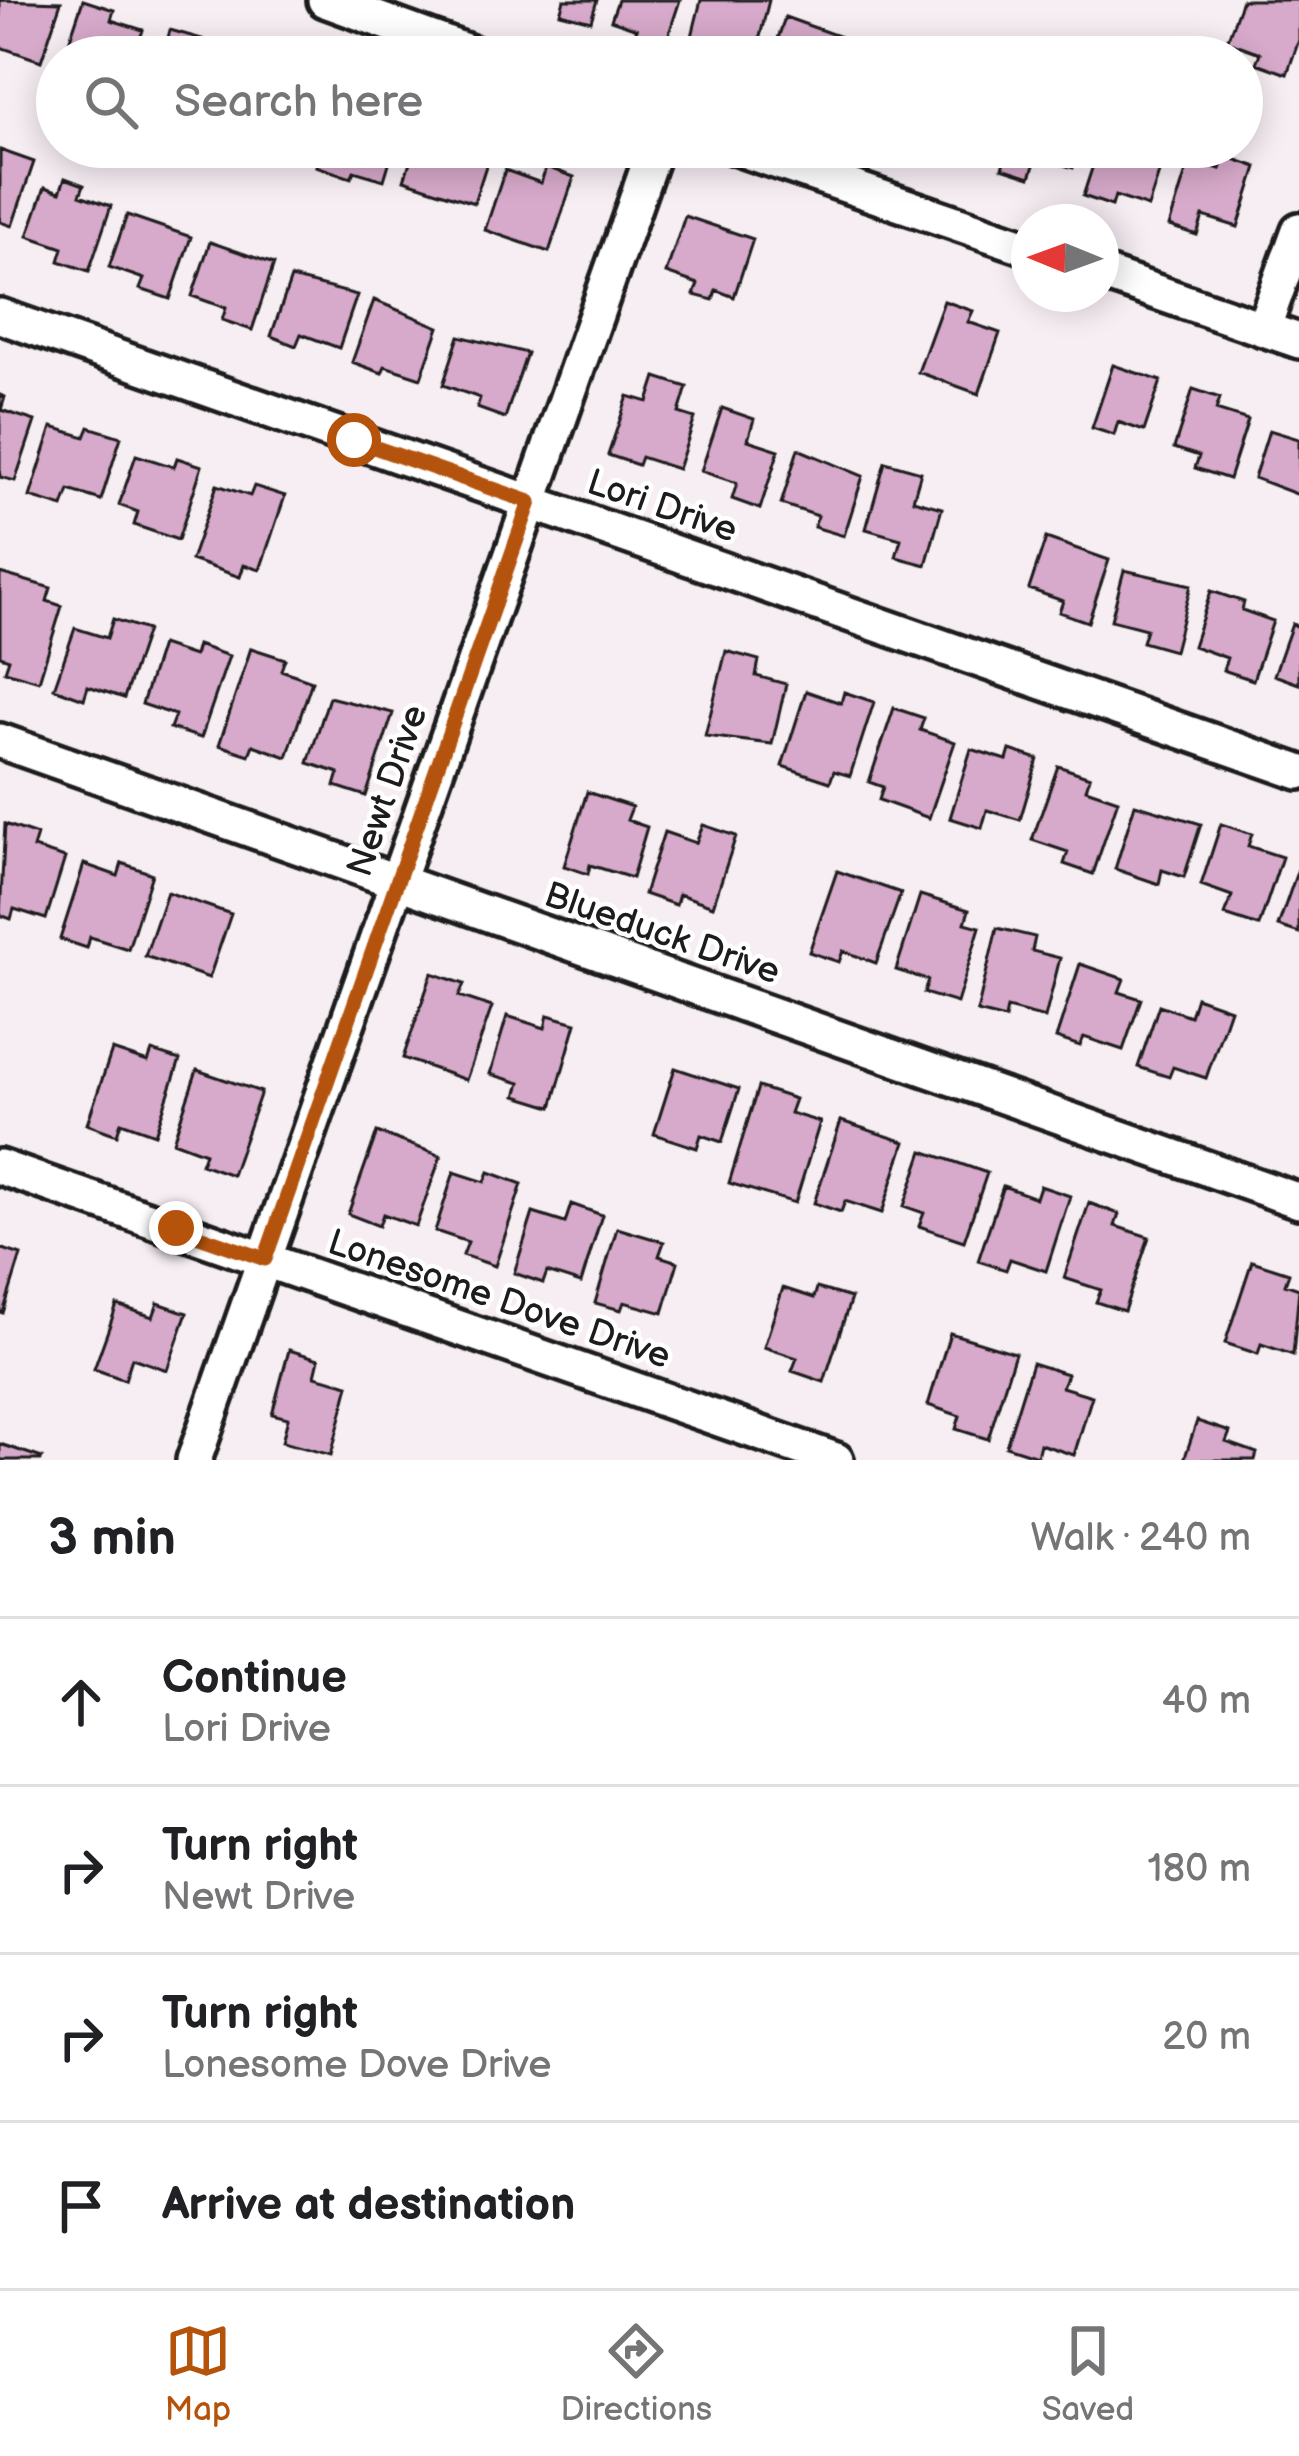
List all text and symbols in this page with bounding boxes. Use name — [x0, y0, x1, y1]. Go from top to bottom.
search box — [36, 36, 1263, 168]
icon: search — [78, 69, 144, 135]
text: Search here — [174, 75, 423, 130]
north arrow — [1011, 204, 1119, 312]
route start — [327, 413, 381, 467]
street label: Lori Drive — [581, 461, 743, 553]
street label: Newt Drive — [339, 700, 437, 882]
street label: Blueduck Drive — [539, 874, 785, 994]
route end — [149, 1201, 203, 1255]
street label: Lonesome Dove Drive — [322, 1221, 676, 1379]
text: 3 min — [48, 1508, 176, 1569]
text: Walk · 240 m — [1030, 1515, 1251, 1562]
text: Continue — [162, 1651, 347, 1706]
icon: ahead — [48, 1669, 114, 1735]
text: 40 m — [1161, 1678, 1251, 1725]
text: Lori Drive — [162, 1706, 331, 1753]
text: Turn right — [162, 1819, 358, 1874]
icon: right — [48, 1837, 114, 1903]
text: 180 m — [1147, 1846, 1251, 1893]
text: Newt Drive — [162, 1874, 355, 1921]
text: Turn right — [162, 1987, 358, 2042]
icon: right — [48, 2005, 114, 2071]
text: 20 m — [1162, 2014, 1251, 2061]
text: Lonesome Dove Drive — [162, 2042, 551, 2089]
icon: arrive — [48, 2173, 114, 2239]
text: Arrive at destination — [162, 2178, 575, 2233]
tab: Map — [165, 2318, 231, 2430]
tab: Directions — [560, 2318, 712, 2430]
tab: Saved — [1042, 2318, 1134, 2430]

